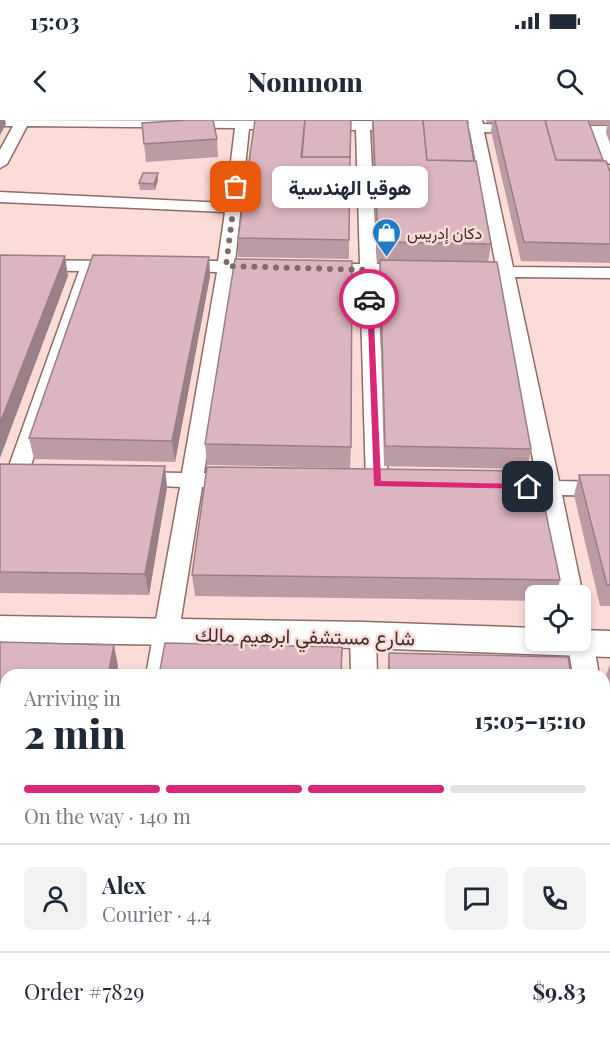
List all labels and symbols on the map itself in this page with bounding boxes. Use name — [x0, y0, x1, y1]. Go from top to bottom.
pin — [210, 161, 261, 212]
callout: هوقيا الهندسية — [272, 166, 428, 208]
shop icon: دكان إدريس — [370, 216, 402, 258]
place label: دكان إدريس — [407, 222, 482, 244]
courier — [339, 269, 399, 329]
pin — [502, 461, 553, 512]
street label: شارع مستشفي ابرهيم مالك — [195, 620, 415, 655]

